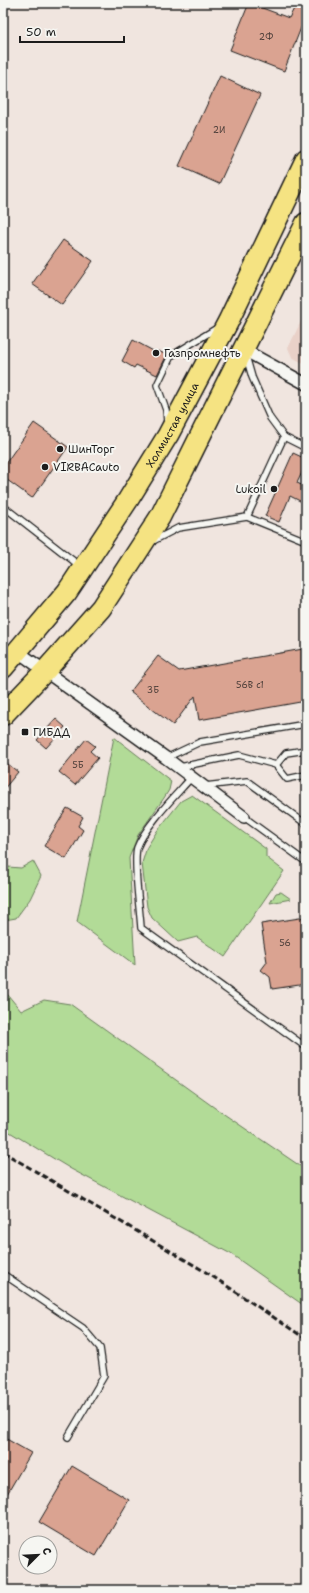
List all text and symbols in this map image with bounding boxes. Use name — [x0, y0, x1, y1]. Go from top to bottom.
scale bar — [20, 18, 124, 44]
text: 50 m — [26, 24, 56, 40]
house number: 2Ф — [259, 31, 273, 43]
house number: 2И — [213, 124, 225, 136]
place label: Газпромнефть — [164, 346, 241, 361]
marker: Газпромнефть — [151, 348, 161, 358]
street label: Холмистая улица — [143, 380, 203, 471]
place label: ШинТорг — [68, 442, 114, 457]
marker: ШинТорг — [55, 444, 65, 454]
place label: VIRBACauto — [53, 460, 120, 475]
marker: VIRBACauto — [40, 462, 50, 472]
place label: Lukoil — [235, 482, 267, 497]
marker: Lukoil — [269, 484, 279, 494]
house number: 56В с1 — [236, 679, 264, 691]
house number: 3Б — [147, 684, 159, 696]
place label: ГИБДД — [33, 725, 71, 740]
marker: ГИБДД — [20, 727, 30, 737]
house number: 5Б — [72, 759, 84, 771]
house number: 56 — [279, 937, 291, 949]
north arrow — [18, 1535, 58, 1575]
text: С — [38, 1545, 55, 1557]

